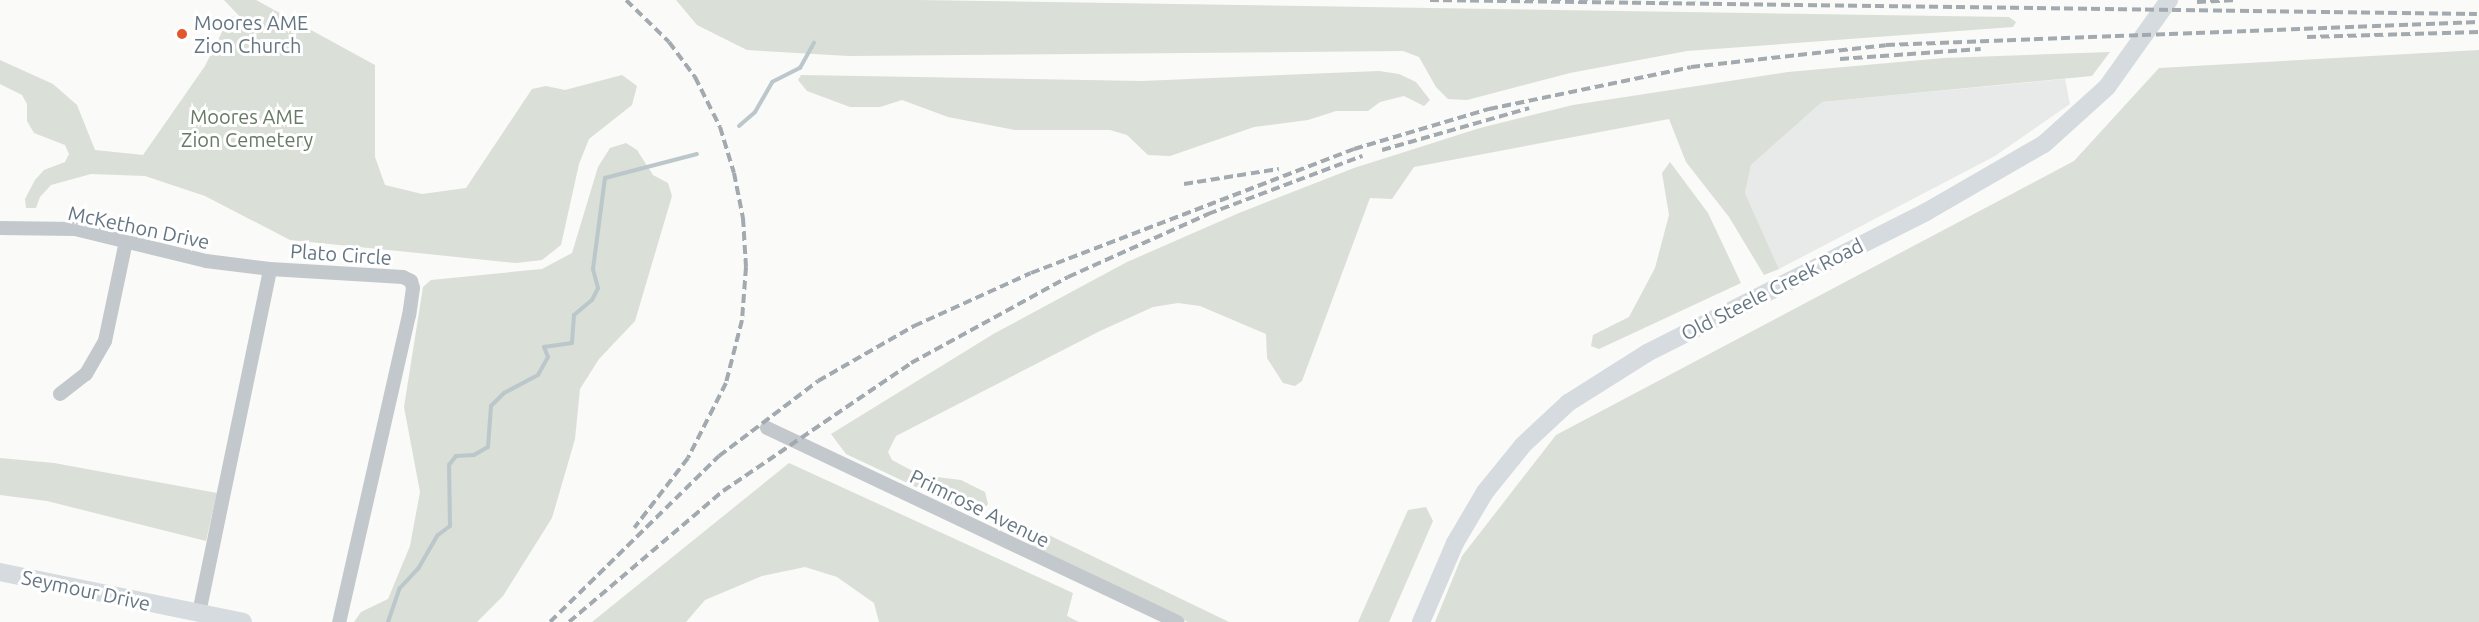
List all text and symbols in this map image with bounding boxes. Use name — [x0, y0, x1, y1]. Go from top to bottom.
place label: Moores AME Zion Church — [194, 11, 308, 58]
marker: Moores AME Zion Church — [175, 27, 189, 41]
park label: Moores AME Zion Cemetery — [181, 105, 313, 152]
street label: McKethon Drive — [66, 200, 212, 254]
street label: Old Steele Creek Road — [1677, 233, 1867, 345]
street label: Plato Circle — [289, 238, 393, 270]
street label: Primrose Avenue — [906, 464, 1054, 552]
street label: Seymour Drive — [19, 565, 153, 615]

